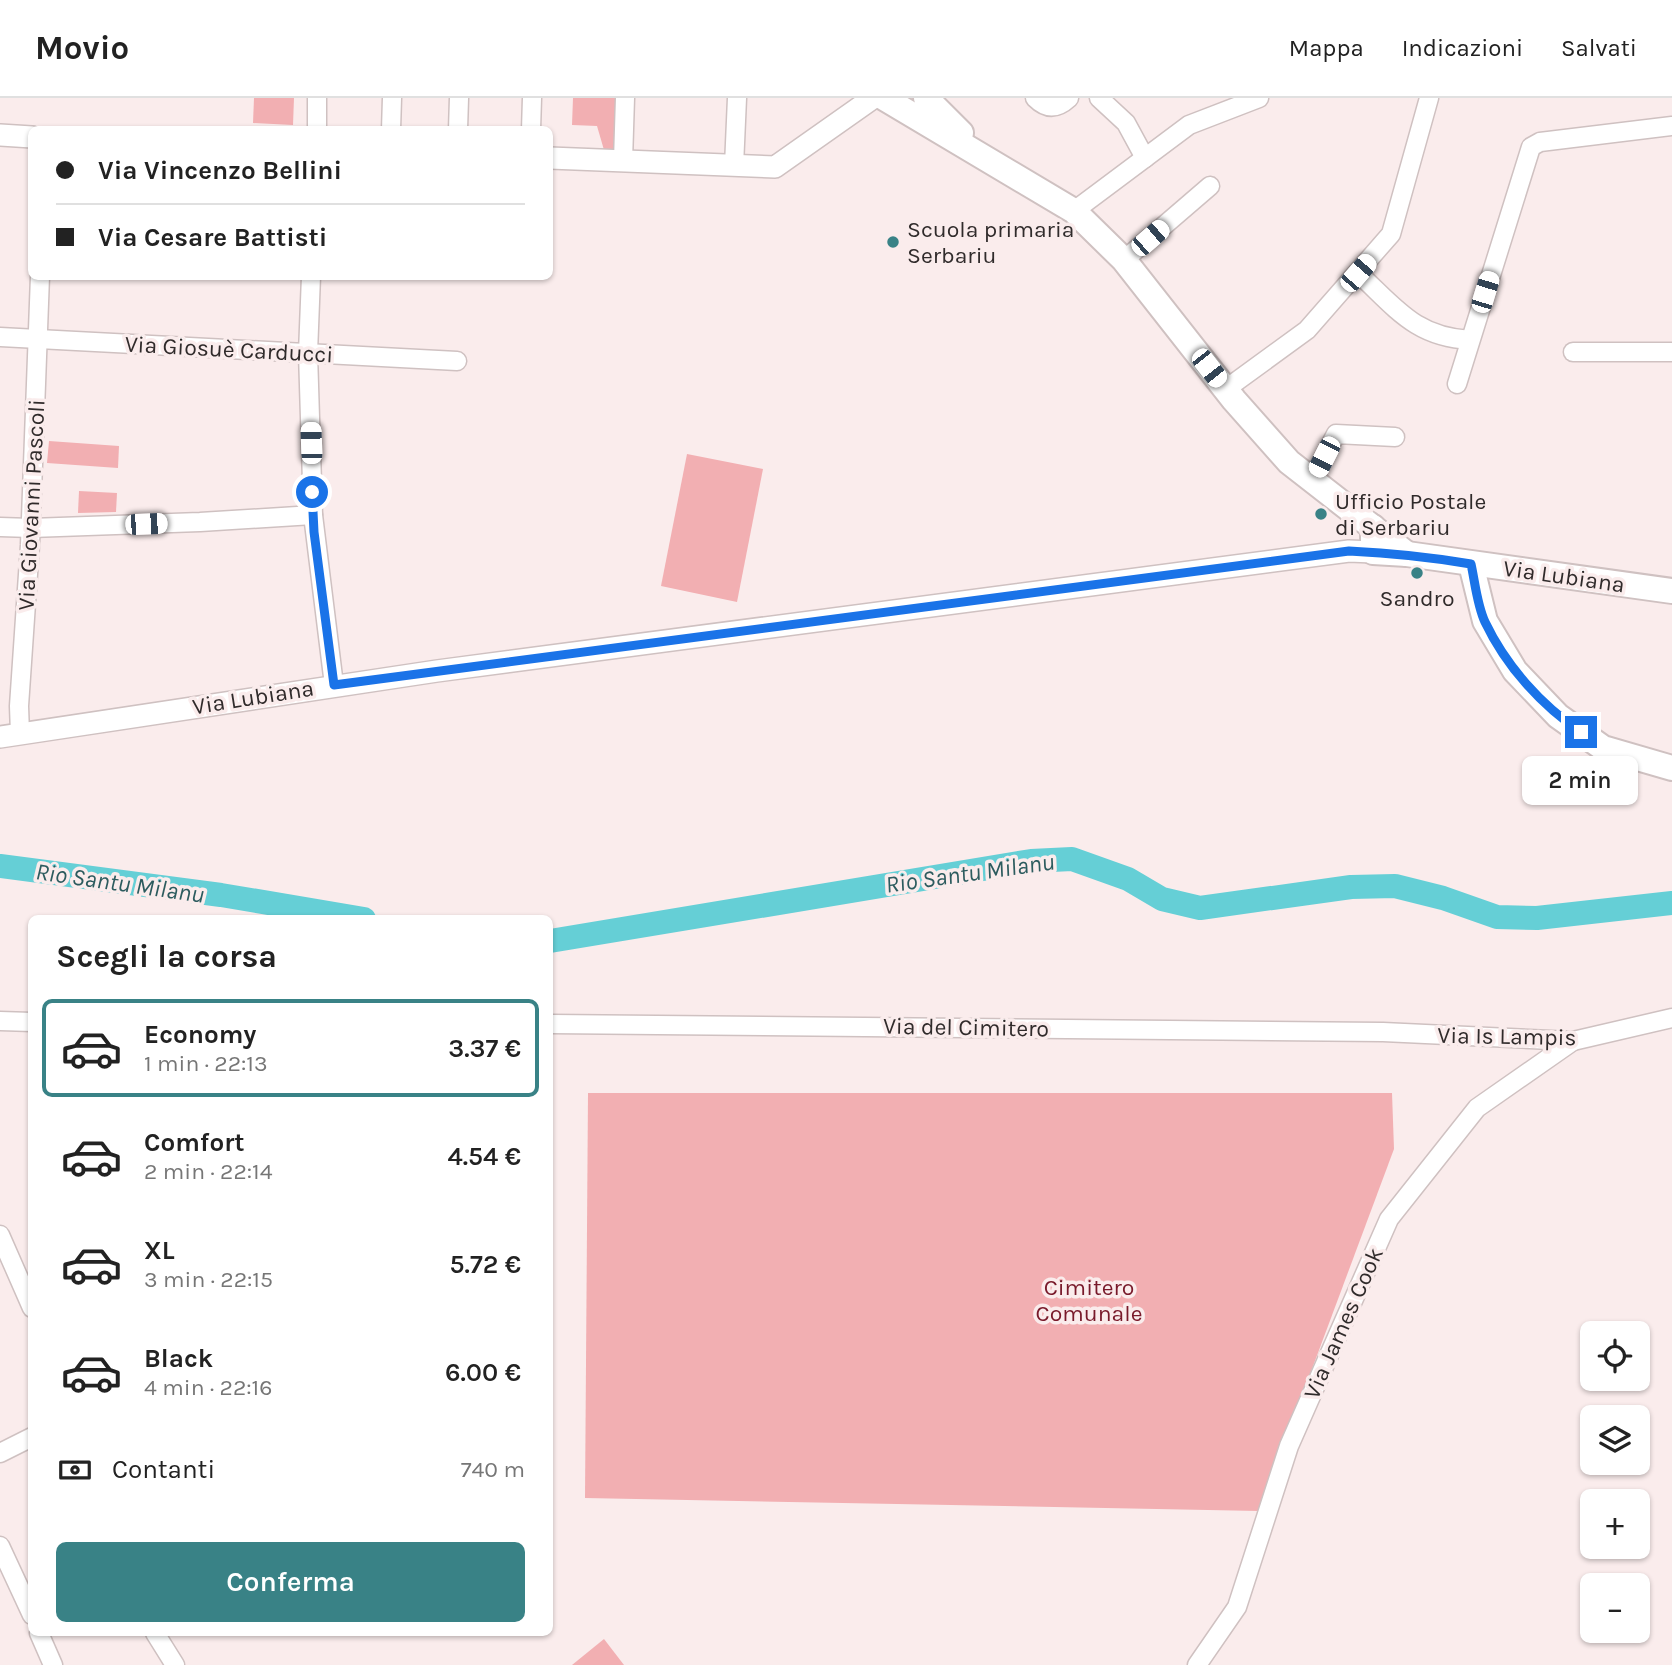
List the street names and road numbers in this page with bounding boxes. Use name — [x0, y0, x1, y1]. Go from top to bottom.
street label: Via Giosuè Carducci — [124, 331, 334, 368]
street label: Via Giovanni Pascoli — [12, 399, 51, 611]
street label: Via Lubiana — [1502, 555, 1626, 598]
street label: Via Lubiana — [191, 675, 316, 720]
street label: Via del Cimitero — [883, 1013, 1049, 1042]
street label: Via Is Lampis — [1437, 1022, 1577, 1051]
street label: Via James Cook — [1298, 1243, 1389, 1403]

